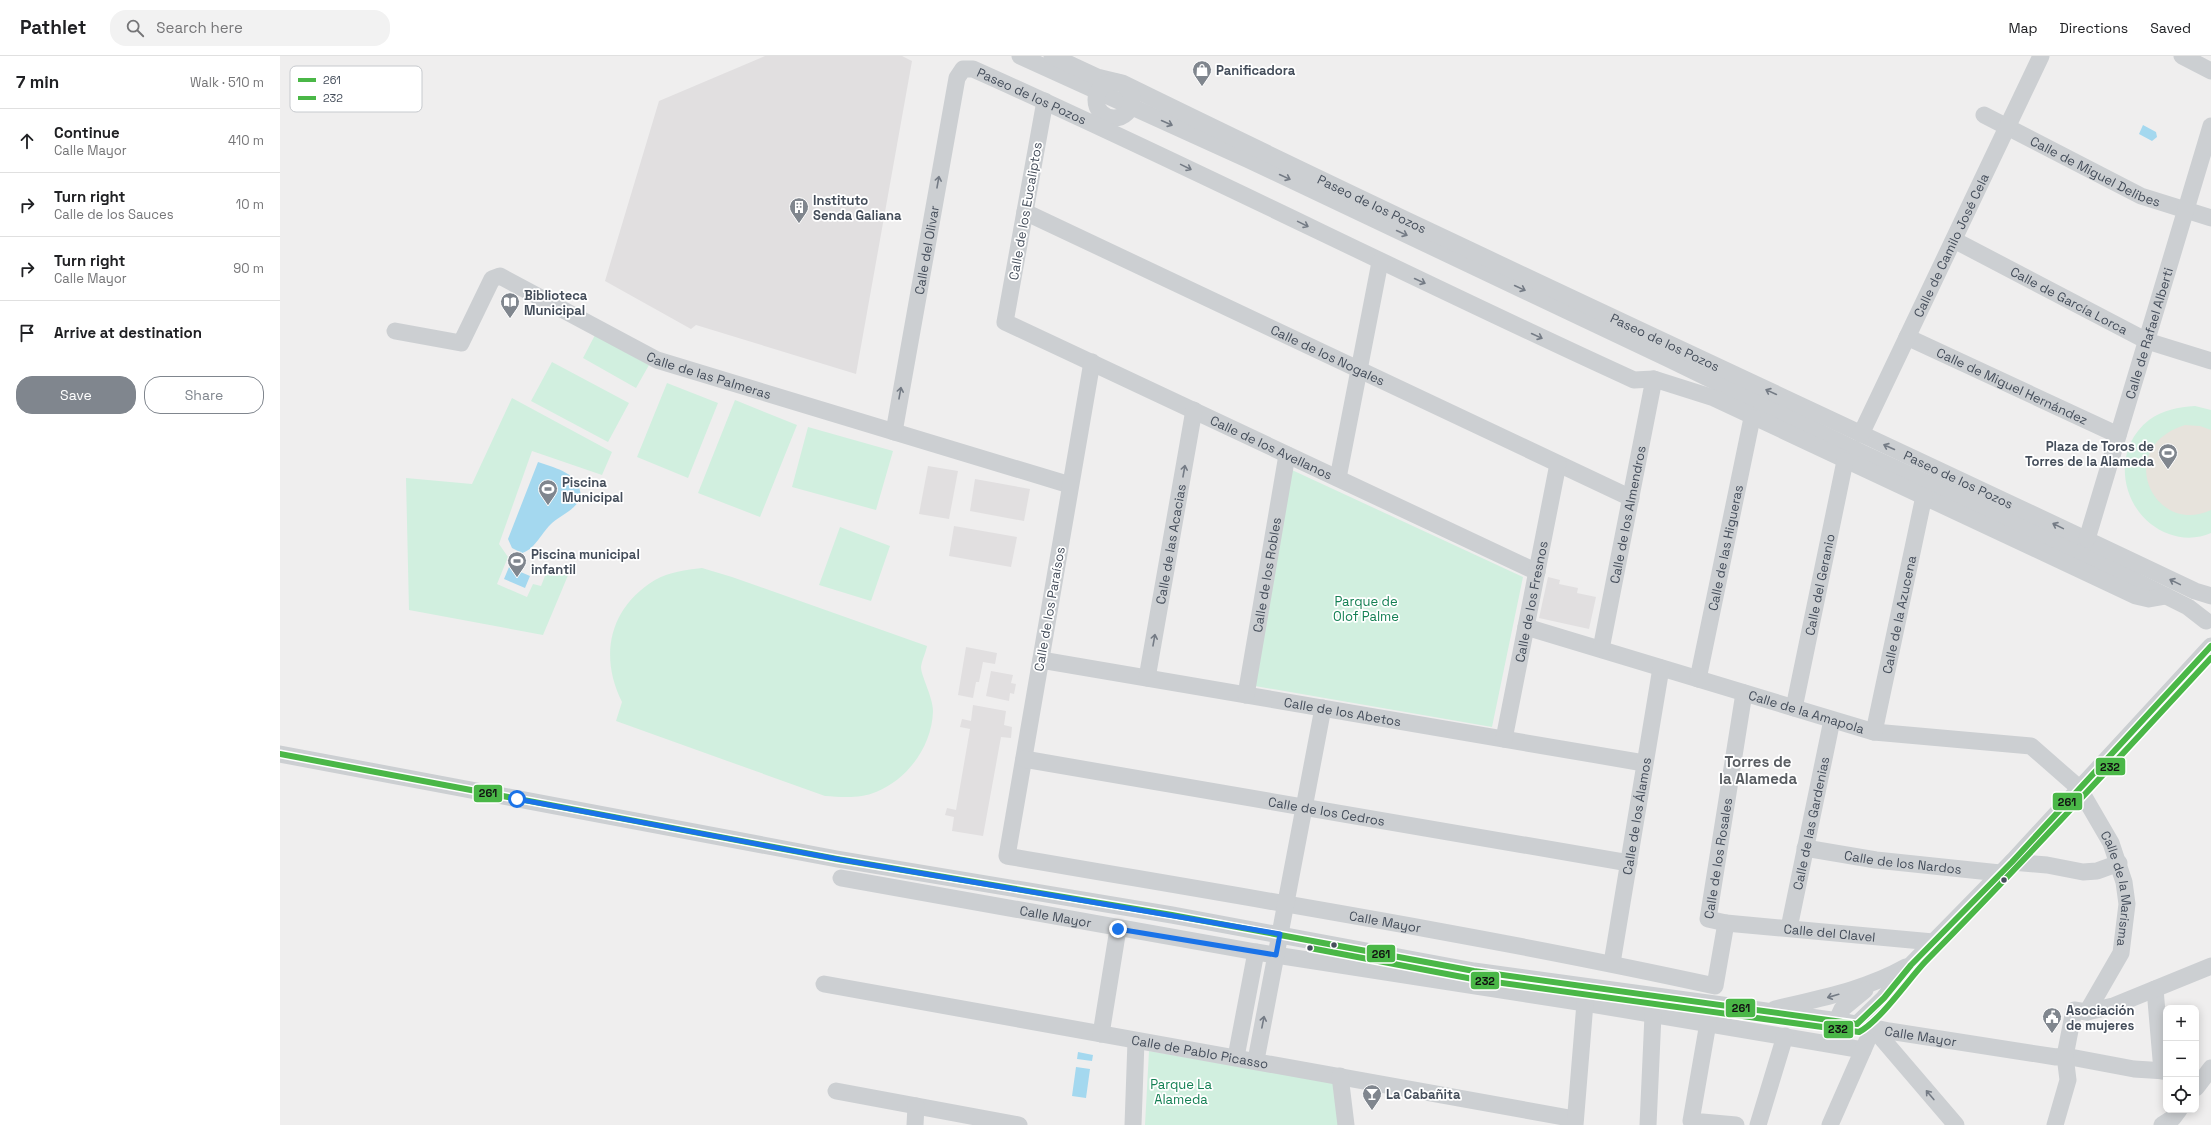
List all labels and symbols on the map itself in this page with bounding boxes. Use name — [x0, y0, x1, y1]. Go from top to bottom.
shop icon: Panificadora — [1191, 59, 1213, 87]
place label: Panificadora — [1216, 62, 1296, 79]
street label: Paseo de los Pozos — [974, 64, 1089, 129]
legend — [290, 66, 422, 112]
text: 261 — [323, 73, 341, 87]
text: 232 — [323, 91, 343, 105]
one-way arrow — [1160, 120, 1172, 127]
street label: Calle de Miguel Delibes — [2027, 132, 2163, 211]
street label: Calle de los Eucaliptos — [1005, 141, 1046, 281]
one-way arrow — [1179, 164, 1191, 171]
street label: Calle de Camilo José Cela — [1910, 170, 1993, 320]
street label: Paseo de los Pozos — [1315, 171, 1429, 237]
one-way arrow — [1278, 174, 1290, 181]
one-way arrow — [935, 176, 943, 189]
place label: Instituto Senda Galiana — [813, 192, 902, 224]
building icon: Instituto Senda Galiana — [788, 196, 810, 224]
street label: Calle del Olivar — [911, 204, 943, 296]
one-way arrow — [1296, 220, 1308, 228]
one-way arrow — [1396, 230, 1408, 237]
street label: Calle de García Lorca — [2007, 263, 2131, 339]
street label: Calle de Rafael Alberti — [2122, 265, 2177, 401]
one-way arrow — [1413, 278, 1425, 285]
one-way arrow — [1514, 285, 1526, 292]
place label: Biblioteca Municipal — [524, 287, 588, 319]
library icon: Biblioteca Municipal — [499, 291, 521, 319]
street label: Paseo de los Pozos — [1607, 309, 1722, 375]
street label: Calle de los Nogales — [1268, 321, 1388, 390]
one-way arrow — [1531, 333, 1543, 340]
street label: Calle de Miguel Hernández — [1934, 344, 2091, 429]
street label: Calle de las Palmeras — [643, 348, 773, 403]
one-way arrow — [896, 387, 904, 400]
one-way arrow — [1766, 388, 1778, 395]
street label: Calle de los Avellanos — [1207, 412, 1335, 484]
place label: Plaza de Toros de Torres de la Alameda — [2025, 438, 2154, 470]
sports icon: Plaza de Toros de Torres de la Alameda — [2157, 442, 2179, 470]
one-way arrow — [1884, 443, 1896, 450]
street label: Calle de los Almendros — [1606, 444, 1650, 585]
street label: Paseo de los Pozos — [1901, 447, 2016, 513]
one-way arrow — [1180, 464, 1188, 477]
place label: Piscina Municipal — [562, 474, 623, 506]
sports icon: Piscina Municipal — [537, 478, 559, 506]
street label: Calle de las Acacias — [1152, 482, 1190, 606]
street label: Calle de las Higueras — [1704, 483, 1747, 612]
street label: Calle de los Robles — [1249, 516, 1285, 634]
one-way arrow — [2052, 522, 2064, 529]
street label: Calle del Geranio — [1801, 532, 1839, 637]
street label: Calle de los Fresnos — [1511, 539, 1552, 664]
street label: Calle de los Paraísos — [1030, 545, 1069, 673]
place label: Piscina municipal infantil — [531, 546, 640, 578]
sports icon: Piscina municipal infantil — [506, 550, 528, 578]
street label: Calle de la Azucena — [1879, 554, 1920, 675]
one-way arrow — [2169, 578, 2181, 585]
park label: Parque de Olof Palme — [1333, 593, 1399, 625]
one-way arrow — [1150, 634, 1158, 647]
street label: Calle de la Amapola — [1746, 687, 1867, 738]
street label: Calle de los Abetos — [1283, 694, 1403, 730]
district label: Torres de la Alameda — [1719, 752, 1797, 788]
street label: Calle de las Gardenias — [1789, 755, 1833, 892]
street label: Calle de los Álamos — [1619, 756, 1655, 876]
line badge: 232 — [2095, 757, 2126, 776]
text: 232 — [2100, 760, 2120, 774]
line badge: 261 — [473, 784, 503, 803]
text: 261 — [479, 786, 497, 800]
route start — [508, 790, 526, 808]
line badge: 261 — [2052, 792, 2083, 811]
street label: Calle de los Cedros — [1267, 793, 1386, 830]
text: 261 — [2058, 795, 2076, 809]
street label: Calle de los Rosales — [1700, 796, 1736, 920]
street label: Calle de la Marisma — [2097, 828, 2135, 948]
street label: Calle de los Nardos — [1843, 847, 1963, 878]
unlabelled marker — [1999, 875, 2009, 885]
street label: Calle Mayor — [1018, 902, 1093, 932]
street label: Calle Mayor — [1348, 907, 1422, 937]
route end — [1109, 920, 1127, 938]
street label: Calle del Clavel — [1783, 920, 1876, 946]
unlabelled marker — [1329, 940, 1339, 950]
unlabelled marker — [1305, 943, 1315, 953]
line badge: 261 — [1366, 944, 1396, 963]
text: 261 — [1372, 947, 1390, 961]
line badge: 232 — [1470, 971, 1500, 990]
text: 232 — [1475, 974, 1495, 988]
one-way arrow — [1827, 993, 1840, 1000]
line badge: 261 — [1725, 998, 1756, 1018]
text: 261 — [1732, 1001, 1750, 1015]
place label: Asociación de mujeres — [2066, 1002, 2135, 1034]
public building icon: Asociación de mujeres — [2041, 1006, 2063, 1034]
one-way arrow — [1260, 1016, 1268, 1029]
line badge: 232 — [1823, 1020, 1854, 1039]
text: 232 — [1828, 1022, 1848, 1036]
street label: Calle Mayor — [1883, 1022, 1958, 1050]
street label: Calle de Pablo Picasso — [1130, 1031, 1270, 1073]
park label: Parque La Alameda — [1150, 1076, 1212, 1108]
bar icon: La Cabañita — [1361, 1083, 1383, 1111]
place label: La Cabañita — [1386, 1086, 1461, 1103]
one-way arrow — [1926, 1090, 1935, 1101]

